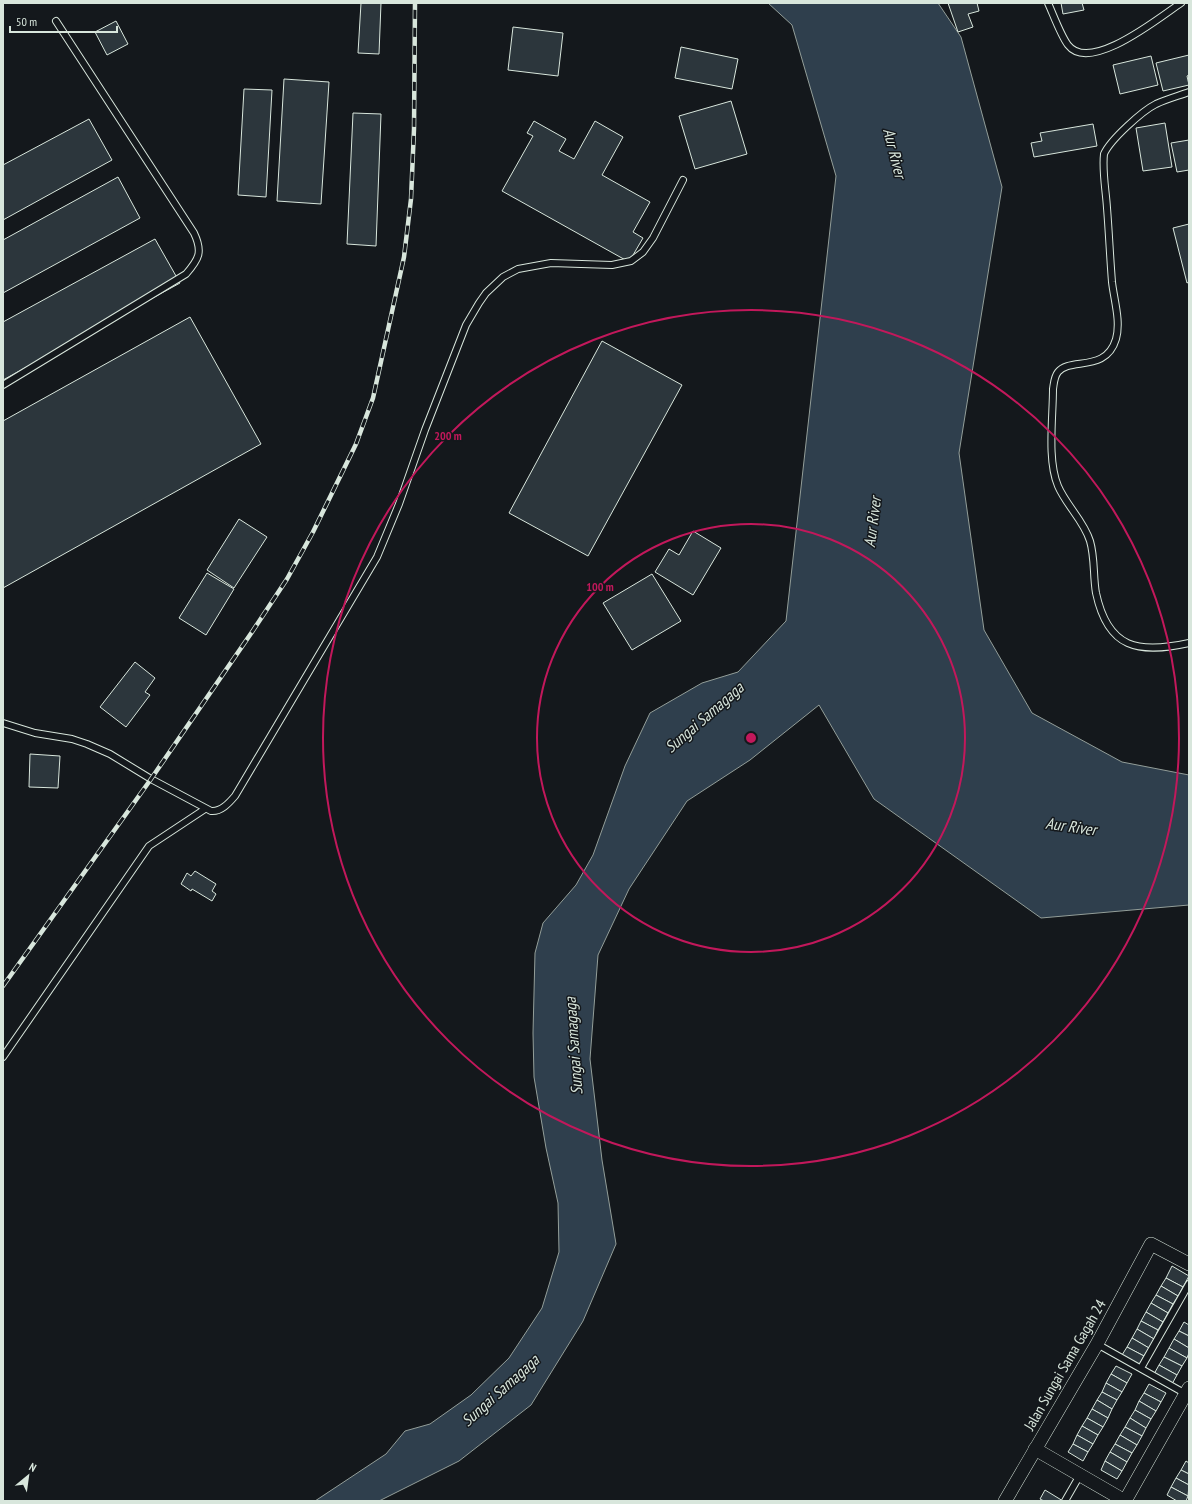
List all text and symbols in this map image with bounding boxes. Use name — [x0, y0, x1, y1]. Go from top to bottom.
scale bar — [10, 8, 117, 34]
text: 50 m — [16, 14, 37, 29]
water label: Aur River — [879, 126, 911, 183]
text: 200 m — [434, 428, 462, 443]
water label: Aur River — [859, 493, 885, 548]
text: 100 m — [586, 579, 614, 594]
water label: Sungai Samagaga — [661, 676, 749, 757]
centre of rings — [744, 731, 758, 745]
water label: Aur River — [1045, 813, 1100, 840]
water label: Sungai Samagaga — [560, 995, 586, 1095]
street label: Jalan Sungai Sama Gagah 24 — [1019, 1296, 1110, 1434]
water label: Sungai Samagaga — [457, 1349, 544, 1430]
north arrow — [8, 1456, 48, 1496]
text: N — [27, 1460, 39, 1475]

